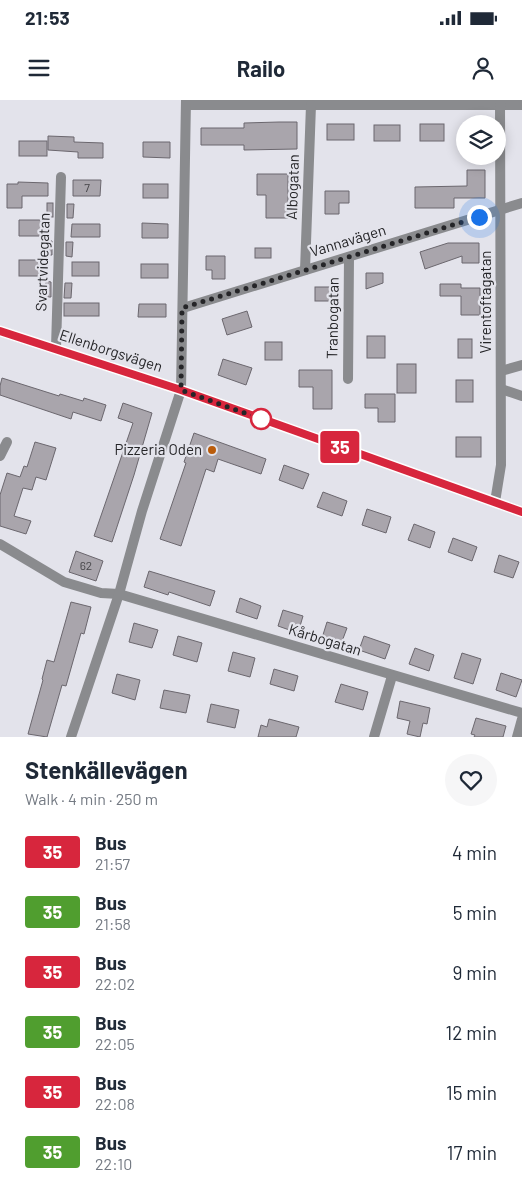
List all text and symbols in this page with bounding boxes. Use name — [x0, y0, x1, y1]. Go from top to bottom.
text: 21:53 — [25, 6, 70, 29]
icon: menu — [25, 54, 53, 82]
icon: person — [469, 54, 497, 82]
text: Railo — [237, 55, 285, 81]
map controls — [456, 115, 506, 165]
button: layers — [456, 115, 506, 165]
street label: Albogatan — [282, 154, 302, 220]
house number: 7 — [84, 180, 90, 194]
your location — [467, 205, 492, 230]
street label: Svartvidegatan — [31, 212, 53, 311]
street label: Vannavägen — [308, 220, 388, 260]
street label: Virentoftagatan — [476, 251, 494, 353]
street label: Tranbogatan — [322, 277, 342, 359]
street label: Ellenborgsvägen — [58, 325, 165, 375]
unlabelled marker — [250, 408, 272, 430]
line badge: 35 — [318, 431, 362, 463]
text: 35 — [330, 436, 350, 458]
place label: Pizzeria Oden — [114, 440, 202, 458]
marker: Pizzeria Oden — [206, 444, 218, 456]
house number: 62 — [80, 558, 92, 572]
street label: Kårbogatan — [287, 619, 364, 659]
button: heart — [445, 754, 497, 806]
text: Stenkällevägen — [25, 755, 188, 784]
text: Walk · 4 min · 250 m — [25, 789, 158, 808]
text: Bus — [95, 831, 127, 854]
text: 35 — [43, 841, 62, 863]
text: 4 min — [452, 841, 497, 864]
text: 21:57 — [95, 854, 130, 873]
text: Bus — [95, 891, 127, 914]
text: 35 — [43, 901, 62, 923]
text: 5 min — [453, 901, 497, 924]
text: 21:58 — [95, 914, 131, 933]
text: Bus — [95, 951, 127, 974]
text: 35 — [43, 961, 62, 983]
text: 9 min — [453, 961, 497, 984]
text: 22:02 — [95, 974, 135, 993]
text: Bus — [95, 1011, 127, 1034]
text: 35 — [43, 1021, 62, 1043]
text: 12 min — [446, 1021, 497, 1044]
text: 22:05 — [95, 1034, 135, 1053]
text: Bus — [95, 1071, 127, 1094]
text: 35 — [43, 1081, 62, 1103]
text: 15 min — [446, 1081, 497, 1104]
text: 22:08 — [95, 1094, 135, 1113]
text: Bus — [95, 1131, 127, 1154]
text: 35 — [43, 1141, 62, 1163]
text: 17 min — [447, 1141, 497, 1164]
text: 22:10 — [95, 1154, 132, 1173]

